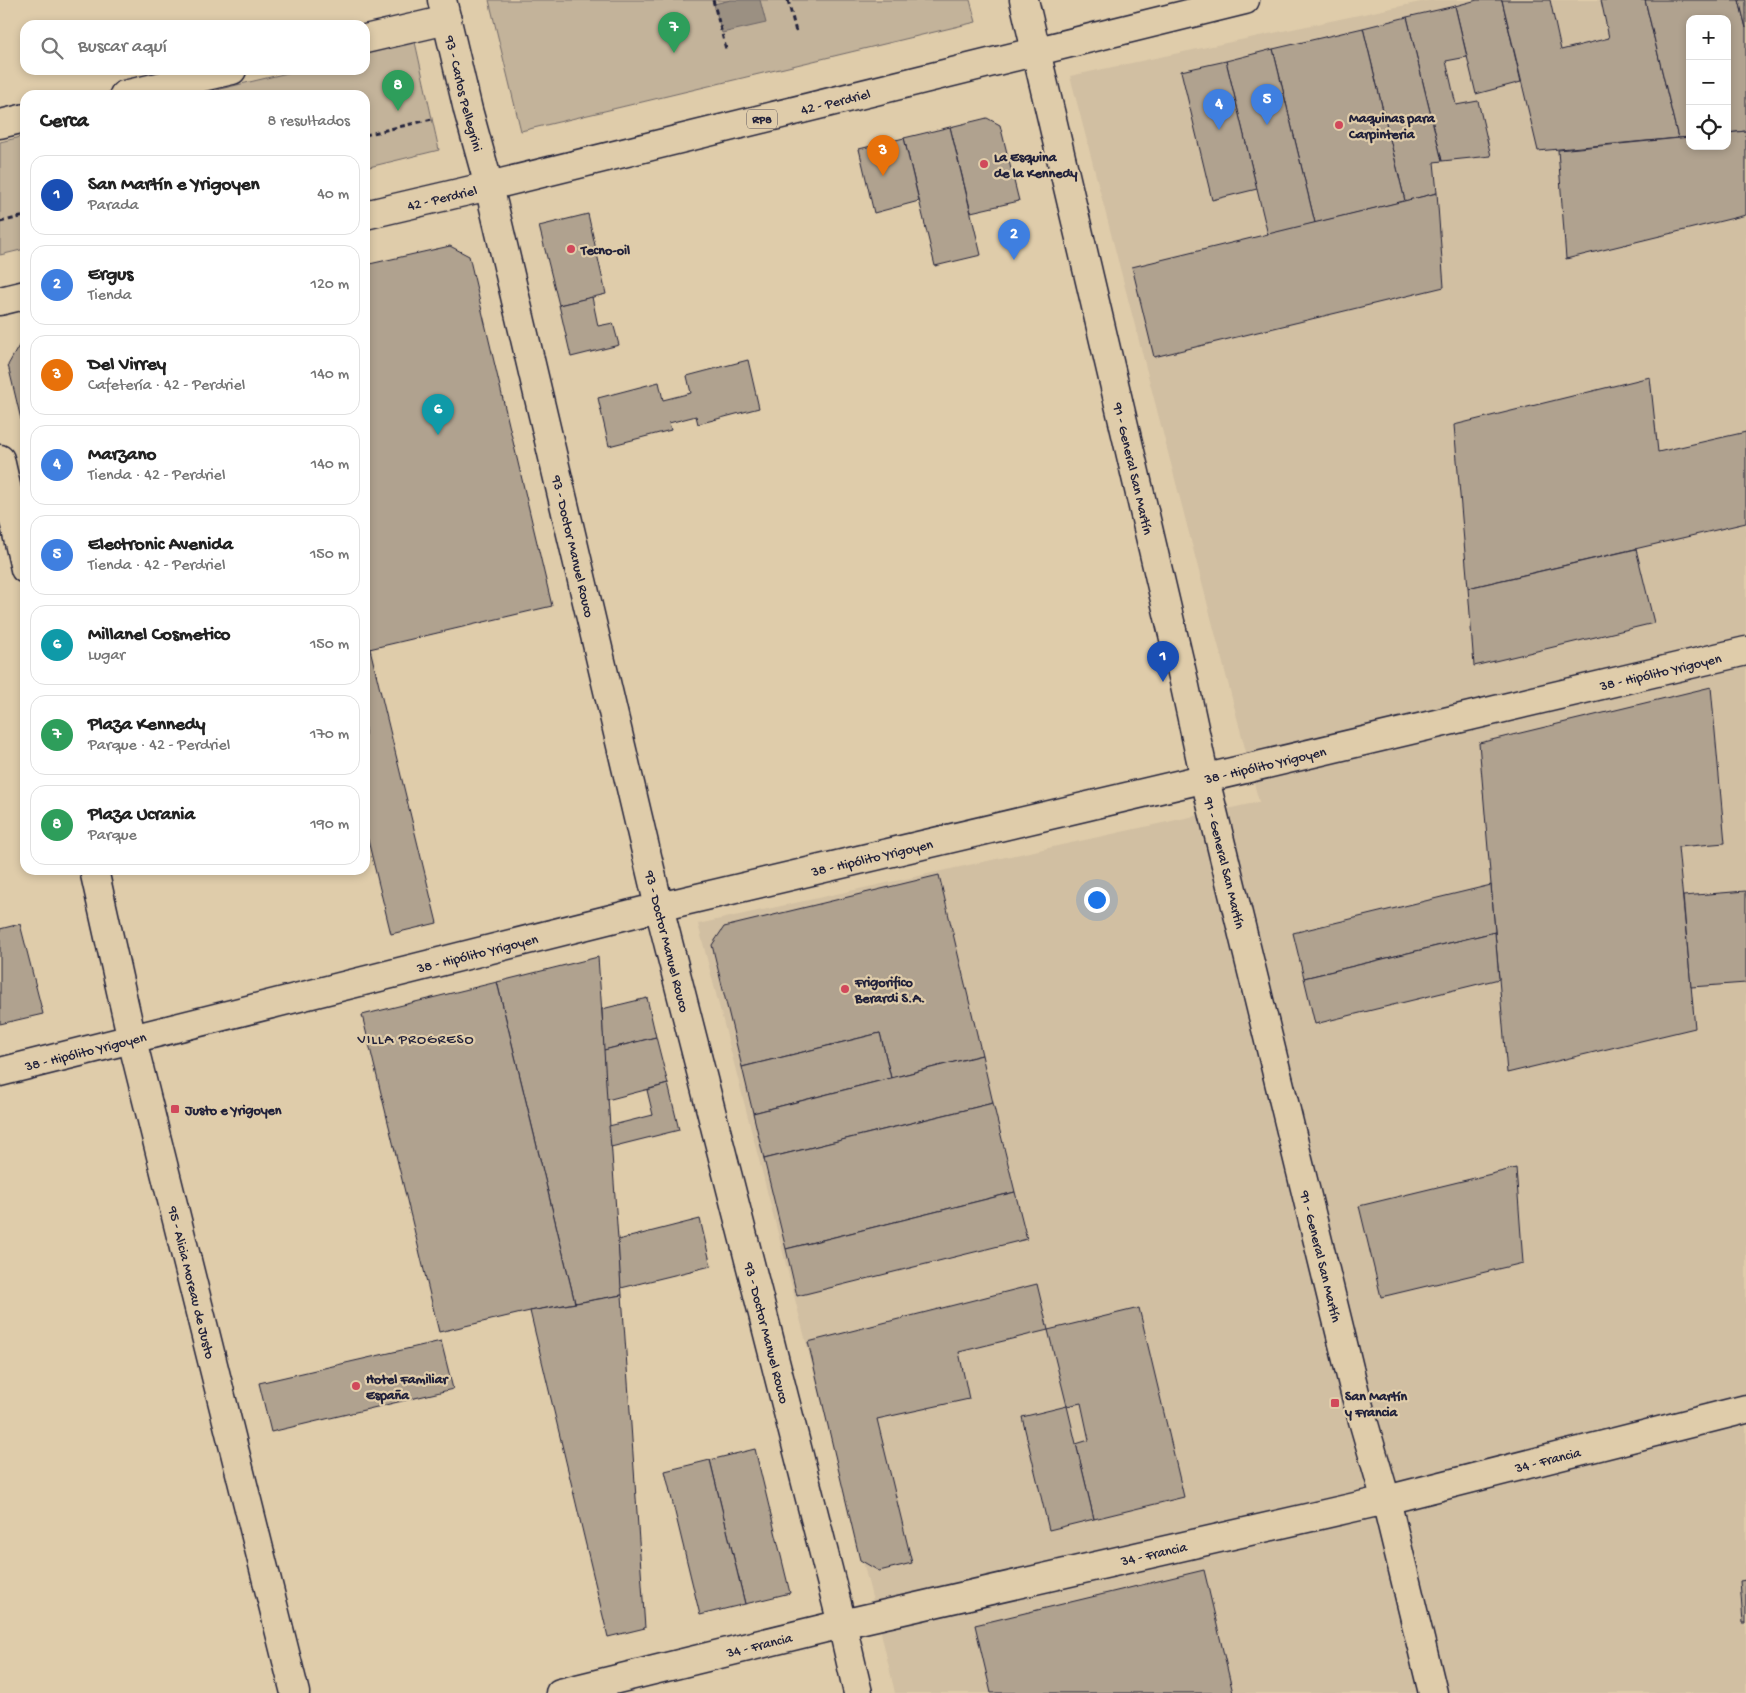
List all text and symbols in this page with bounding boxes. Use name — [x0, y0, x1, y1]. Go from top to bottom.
pin: 7 — [658, 12, 690, 53]
map controls — [1686, 15, 1731, 150]
button: + — [1686, 15, 1731, 60]
search box — [20, 20, 370, 75]
street label: 93 - Carlos Pellegrini — [440, 33, 485, 154]
icon: search — [38, 34, 66, 62]
text: Buscar aquí — [78, 36, 167, 59]
button: − — [1686, 60, 1731, 105]
pin: 8 — [382, 70, 414, 111]
pin: 5 — [1251, 84, 1283, 125]
street label: 42 - Perdriel — [799, 86, 872, 120]
pin: 4 — [1203, 89, 1235, 130]
button: locate — [1686, 105, 1731, 150]
text: Cerca — [40, 110, 88, 135]
road number: RP8 — [747, 110, 777, 128]
place label: Maquinas para Carpinteria — [1348, 111, 1436, 144]
text: 8 resultados — [268, 113, 350, 132]
marker: Maquinas para Carpinteria — [1333, 119, 1345, 131]
pin: 3 — [867, 135, 899, 176]
place label: La Esquina de la Kennedy — [994, 150, 1078, 183]
marker: La Esquina de la Kennedy — [978, 158, 990, 170]
text: San Martín e Yrigoyen — [88, 174, 260, 197]
street label: 42 - Perdriel — [406, 183, 479, 216]
text: 1 — [54, 186, 60, 205]
text: 40 m — [317, 186, 349, 205]
text: Parada — [88, 197, 139, 216]
pin: 2 — [998, 219, 1030, 260]
marker: Tecno-oil — [565, 243, 577, 255]
place label: Tecno-oil — [580, 243, 630, 260]
text: Ergus — [88, 264, 133, 287]
text: 2 — [53, 276, 61, 295]
text: 120 m — [310, 276, 349, 295]
text: Tienda — [88, 287, 132, 306]
text: Del Virrey — [88, 354, 166, 377]
text: 3 — [53, 366, 61, 385]
text: 140 m — [311, 366, 349, 385]
text: Cafetería · 42 - Perdriel — [88, 377, 245, 396]
pin: 6 — [422, 394, 454, 435]
street label: 91 - General San Martín — [1108, 400, 1155, 537]
text: Marzano — [88, 444, 156, 467]
text: 4 — [53, 456, 61, 475]
text: 140 m — [311, 456, 349, 475]
text: Tienda · 42 - Perdriel — [88, 467, 225, 486]
street label: 93 - Doctor Manuel Rouco — [546, 473, 596, 620]
text: Electronic Avenida — [88, 534, 233, 557]
text: 5 — [53, 546, 61, 565]
text: 150 m — [310, 546, 349, 565]
text: Tienda · 42 - Perdriel — [88, 557, 225, 576]
text: Millanel Cosmetico — [88, 624, 230, 647]
text: 6 — [53, 636, 61, 655]
text: 150 m — [310, 636, 349, 655]
pin: 1 — [1147, 641, 1179, 682]
text: Lugar — [88, 647, 125, 666]
street label: 38 - Hipólito Yrigoyen — [1597, 651, 1724, 696]
text: Plaza Kennedy — [88, 714, 205, 737]
text: 7 — [53, 726, 61, 745]
text: 170 m — [310, 726, 349, 745]
text: Parque · 42 - Perdriel — [88, 737, 230, 756]
street label: 38 - Hipólito Yrigoyen — [1202, 744, 1328, 789]
street label: 91 - General San Martín — [1199, 795, 1247, 931]
text: Plaza Ucrania — [88, 804, 195, 827]
text: 8 — [53, 816, 61, 835]
text: 190 m — [310, 816, 349, 835]
text: Parque — [88, 827, 137, 846]
street label: 38 - Hipólito Yrigoyen — [809, 837, 935, 882]
street label: 93 - Doctor Manuel Rouco — [639, 868, 692, 1014]
your location — [1084, 887, 1110, 913]
street label: 38 - Hipólito Yrigoyen — [415, 932, 541, 979]
place label: Frigorifico Berardi S.A. — [854, 975, 925, 1008]
marker: Frigorifico Berardi S.A. — [839, 983, 851, 995]
street label: 38 - Hipólito Yrigoyen — [23, 1030, 149, 1077]
district label: VILLA PROGRESO — [356, 1031, 475, 1049]
marker: Justo e Yrigoyen — [169, 1103, 181, 1115]
place label: Justo e Yrigoyen — [184, 1103, 282, 1120]
street label: 91 - General San Martín — [1295, 1188, 1344, 1325]
street label: 95 - Alicia Moreau de Justo — [163, 1204, 217, 1361]
street label: 93 - Doctor Manuel Rouco — [739, 1260, 791, 1406]
place label: Hotel Familiar España — [366, 1372, 449, 1405]
marker: Hotel Familiar España — [350, 1380, 362, 1392]
place label: San Martín y Francia — [1344, 1389, 1407, 1422]
marker: San Martín y Francia — [1329, 1397, 1341, 1409]
street label: 34 - Francia — [1513, 1445, 1584, 1478]
street label: 34 - Francia — [1119, 1539, 1190, 1571]
street label: 34 - Francia — [724, 1630, 796, 1663]

